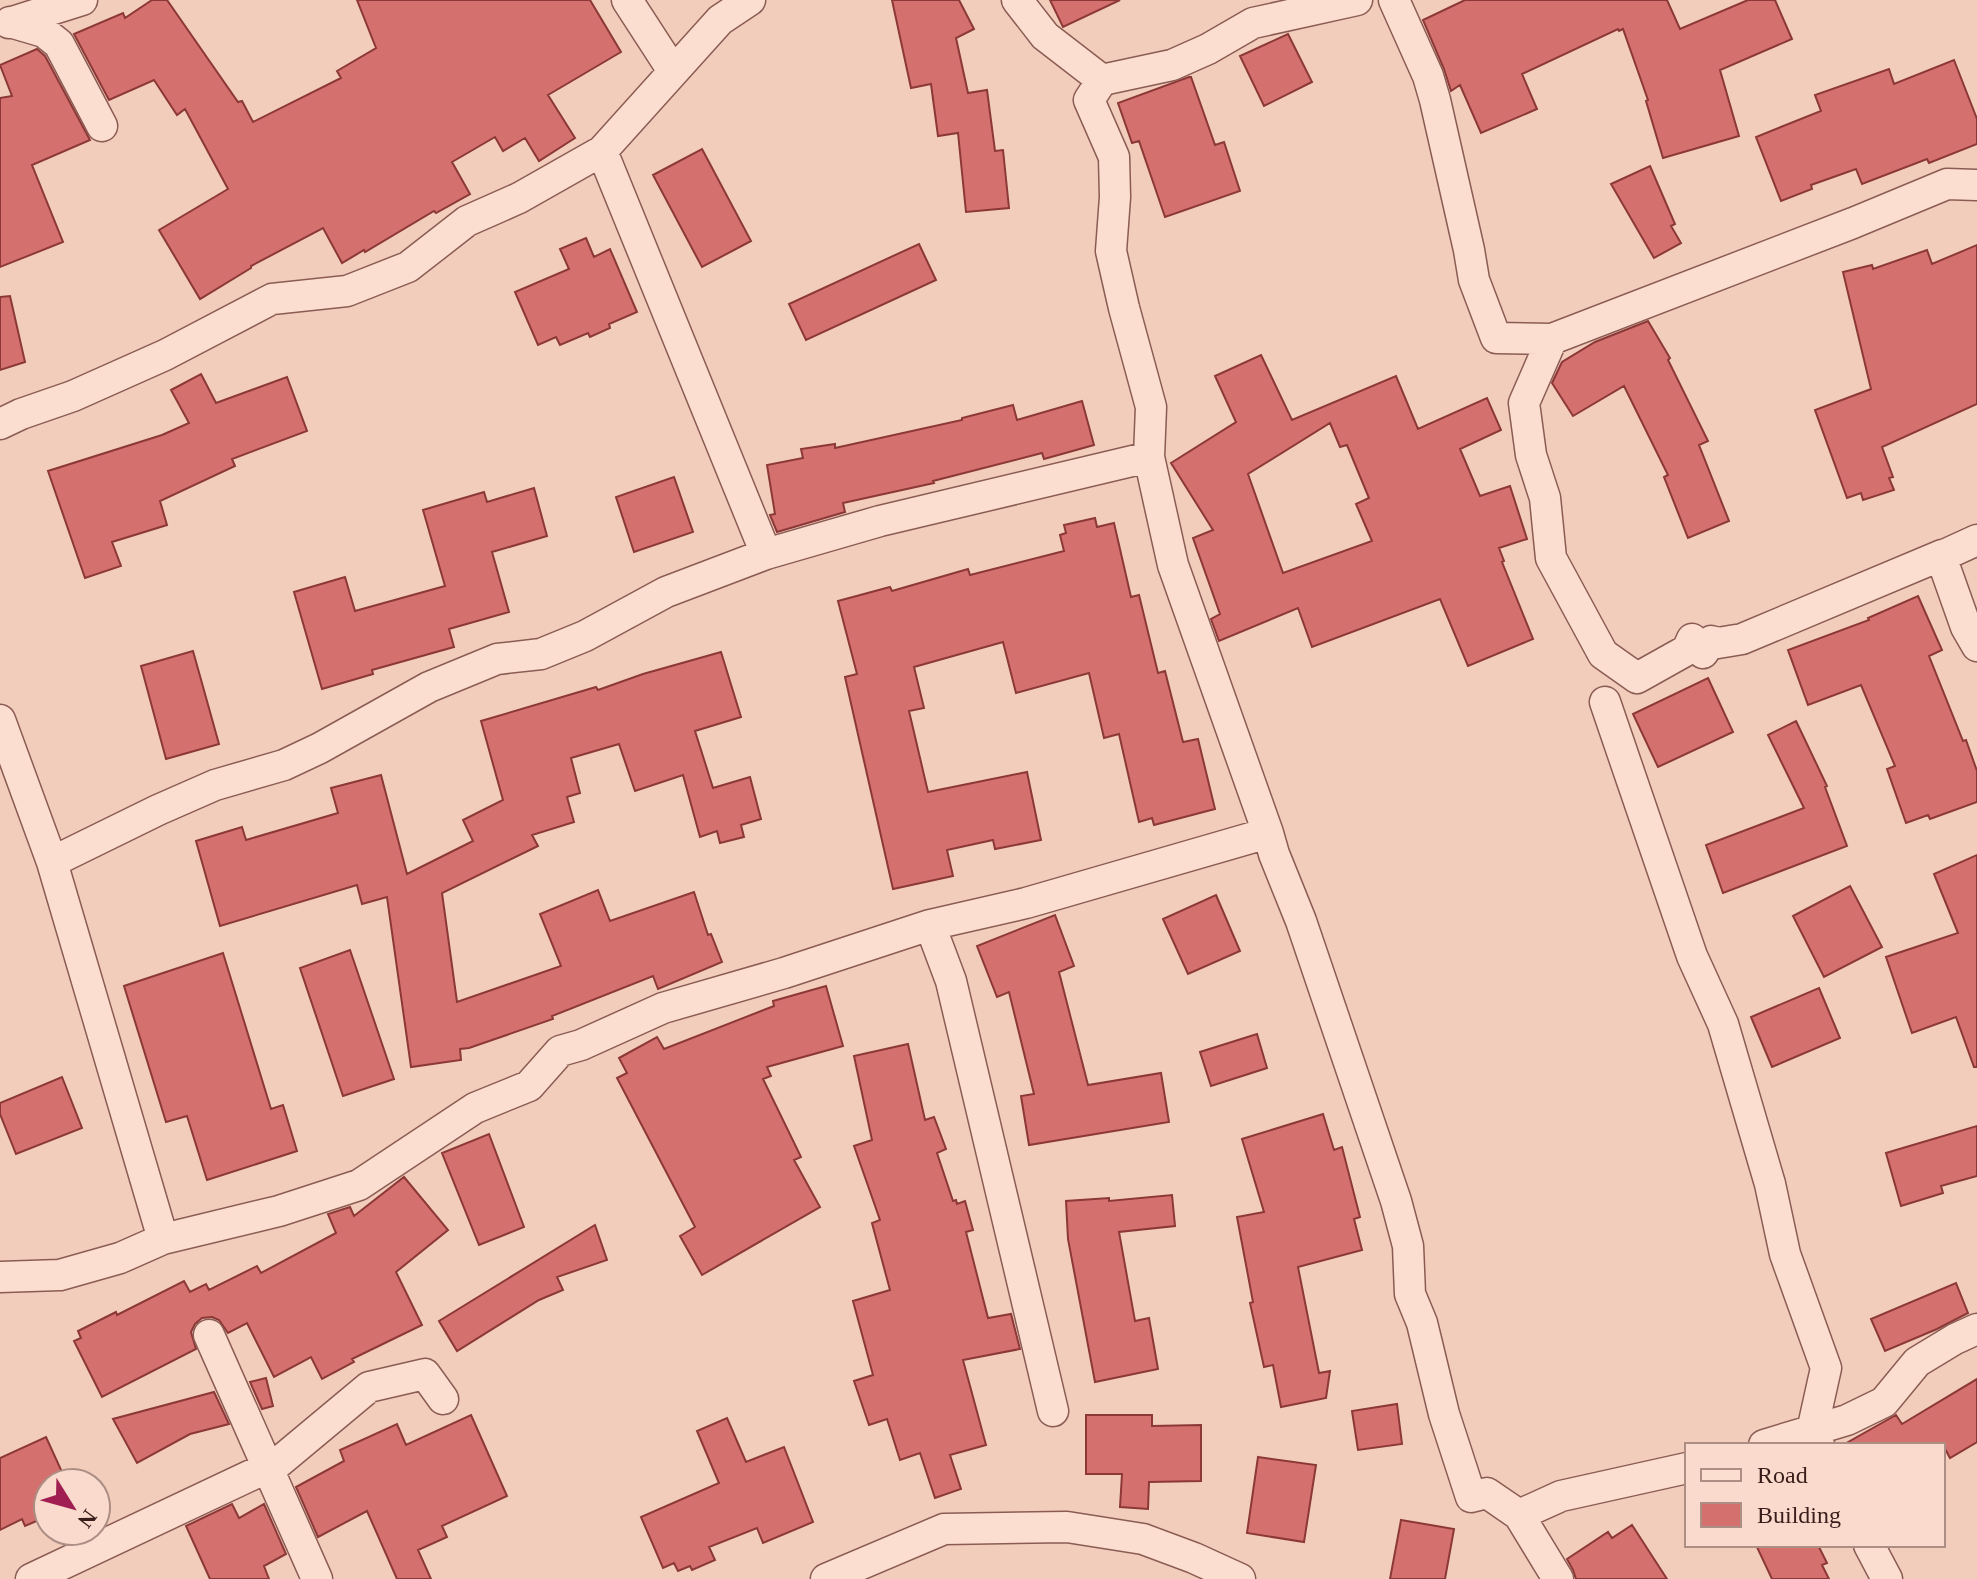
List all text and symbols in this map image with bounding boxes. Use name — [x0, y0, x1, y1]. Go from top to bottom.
legend — [1685, 1443, 1945, 1547]
text: Road — [1757, 1462, 1808, 1488]
north arrow — [32, 1467, 112, 1547]
text: Building — [1757, 1502, 1841, 1528]
text: N — [73, 1505, 102, 1533]

